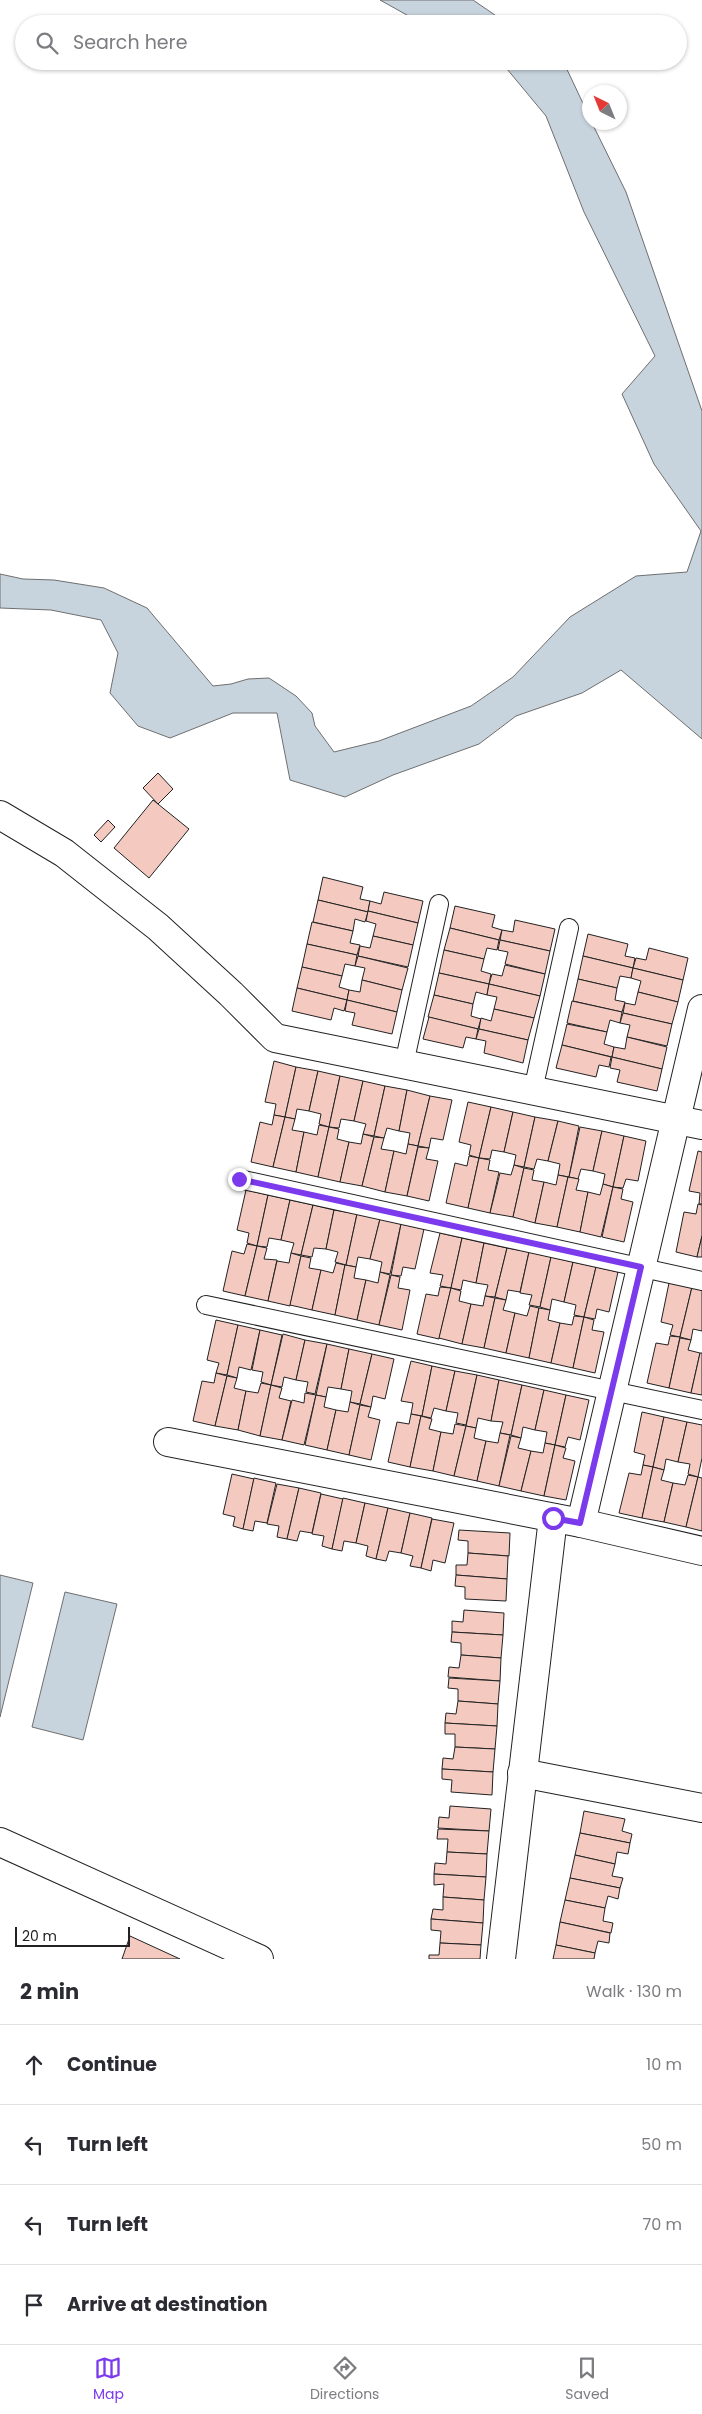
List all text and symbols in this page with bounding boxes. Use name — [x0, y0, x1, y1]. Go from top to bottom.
search box — [15, 15, 687, 70]
icon: search — [33, 29, 61, 57]
text: Search here — [73, 29, 187, 56]
north arrow — [582, 85, 627, 130]
route end — [228, 1168, 251, 1191]
route start — [542, 1507, 565, 1530]
scale bar — [15, 1924, 130, 1947]
text: 20 m — [22, 1926, 57, 1946]
text: 2 min — [20, 1977, 79, 2006]
text: Walk · 130 m — [586, 1980, 682, 2003]
icon: ahead — [20, 2051, 48, 2079]
text: Continue — [67, 2051, 157, 2078]
text: 10 m — [646, 2053, 682, 2076]
icon: left — [20, 2131, 48, 2159]
text: Turn left — [67, 2131, 148, 2158]
text: 50 m — [641, 2133, 682, 2156]
icon: left — [20, 2211, 48, 2239]
text: Turn left — [67, 2211, 148, 2238]
text: 70 m — [642, 2213, 682, 2236]
icon: arrive — [20, 2291, 48, 2319]
text: Arrive at destination — [67, 2291, 268, 2318]
tab: Map — [93, 2354, 124, 2405]
tab: Directions — [310, 2354, 379, 2405]
tab: Saved — [565, 2354, 609, 2405]

